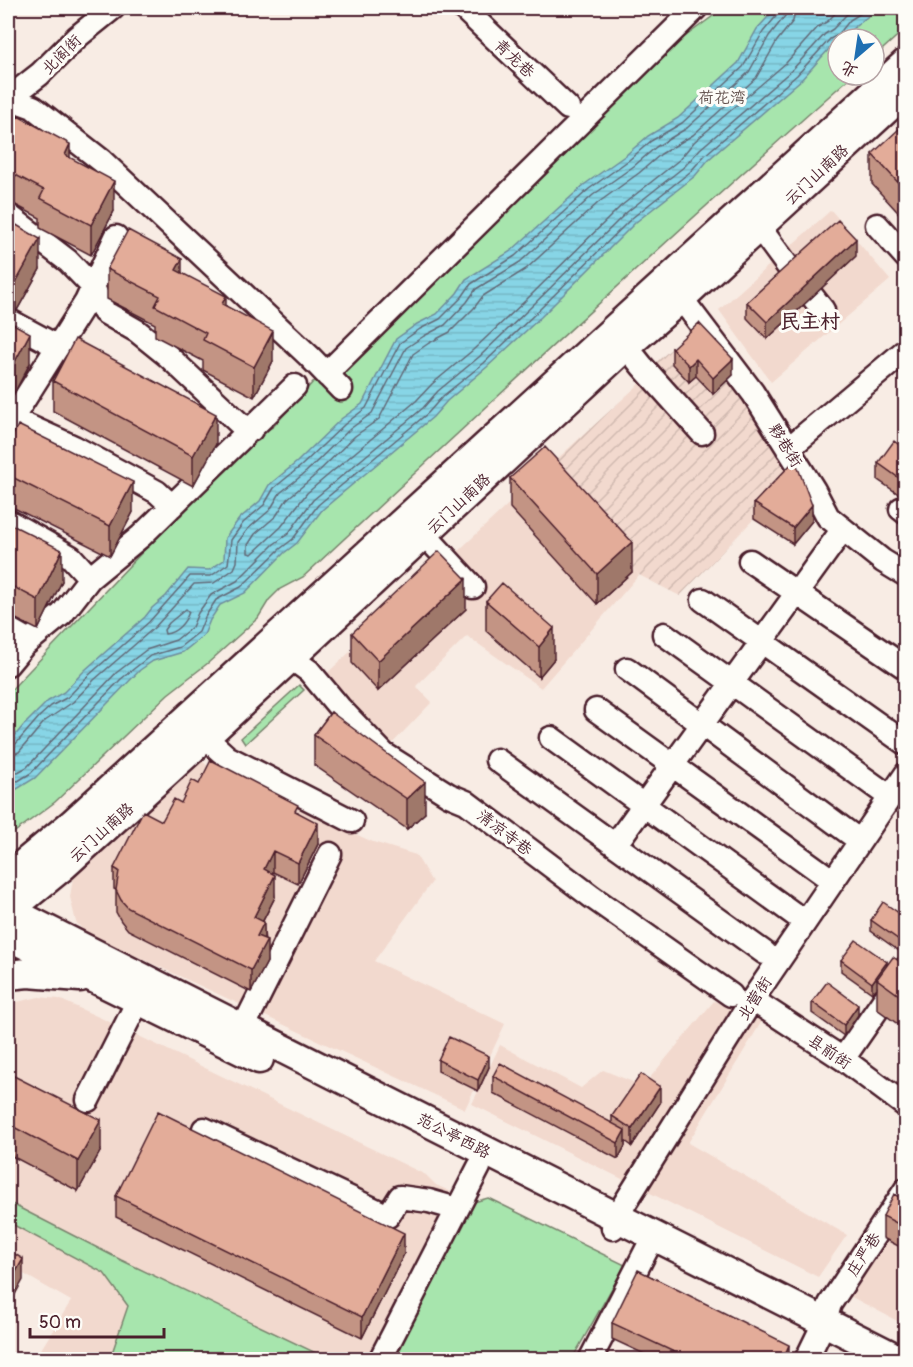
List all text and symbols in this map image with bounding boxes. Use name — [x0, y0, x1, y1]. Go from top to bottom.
north arrow — [826, 27, 886, 87]
street label: 北阁街 — [38, 31, 86, 79]
street label: 青龙巷 — [490, 35, 539, 82]
text: 北 — [837, 57, 861, 82]
park label: 荷花湾 — [698, 88, 746, 108]
street label: 云门山南路 — [781, 140, 853, 209]
district label: 民主村 — [780, 309, 840, 334]
street label: 夥巷街 — [764, 420, 806, 471]
street label: 云门山南路 — [423, 469, 495, 538]
street label: 云门山南路 — [65, 799, 138, 867]
street label: 清凉寺巷 — [473, 806, 536, 860]
street label: 北营街 — [733, 973, 776, 1024]
street label: 县前街 — [804, 1030, 855, 1074]
street label: 范公亭西路 — [413, 1109, 494, 1163]
street label: 庄严巷 — [842, 1229, 885, 1280]
scale bar — [30, 1301, 164, 1339]
text: 50 m — [39, 1311, 81, 1334]

